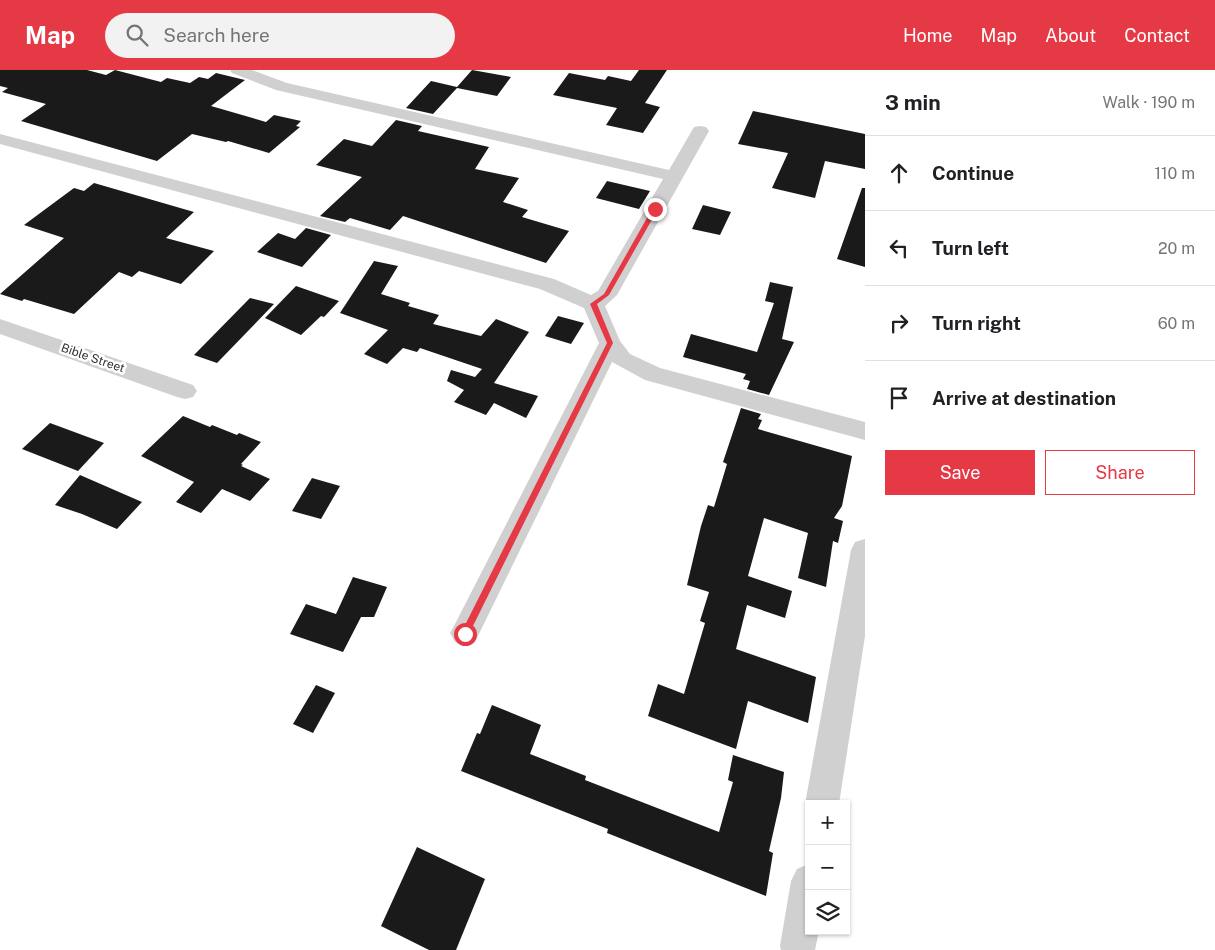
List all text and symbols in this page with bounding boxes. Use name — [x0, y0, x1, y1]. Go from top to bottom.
search box — [105, 13, 455, 58]
text: Map — [25, 21, 75, 49]
icon: search — [123, 21, 151, 49]
text: Search here — [163, 24, 270, 46]
text: Home — [903, 25, 953, 46]
text: Map — [981, 25, 1017, 46]
text: About — [1045, 25, 1096, 46]
text: Contact — [1124, 25, 1190, 46]
text: 3 min — [885, 90, 941, 115]
text: Walk · 190 m — [1103, 93, 1195, 112]
icon: ahead — [885, 159, 913, 187]
text: Continue — [932, 162, 1014, 184]
text: 110 m — [1154, 164, 1195, 183]
route end — [644, 198, 667, 221]
icon: left — [885, 234, 913, 262]
text: Turn left — [932, 237, 1009, 259]
text: 20 m — [1158, 239, 1195, 258]
icon: right — [885, 309, 913, 337]
text: Turn right — [932, 312, 1021, 334]
text: 60 m — [1158, 314, 1195, 333]
street label: Bible Street — [59, 341, 127, 376]
icon: arrive — [885, 384, 913, 412]
text: Arrive at destination — [932, 387, 1116, 409]
button: Save — [885, 450, 1035, 495]
button: Share — [1045, 450, 1195, 495]
route start — [454, 623, 477, 646]
map controls — [805, 800, 850, 935]
button: + — [805, 800, 850, 845]
button: − — [805, 845, 850, 890]
button: layers — [805, 890, 850, 935]

